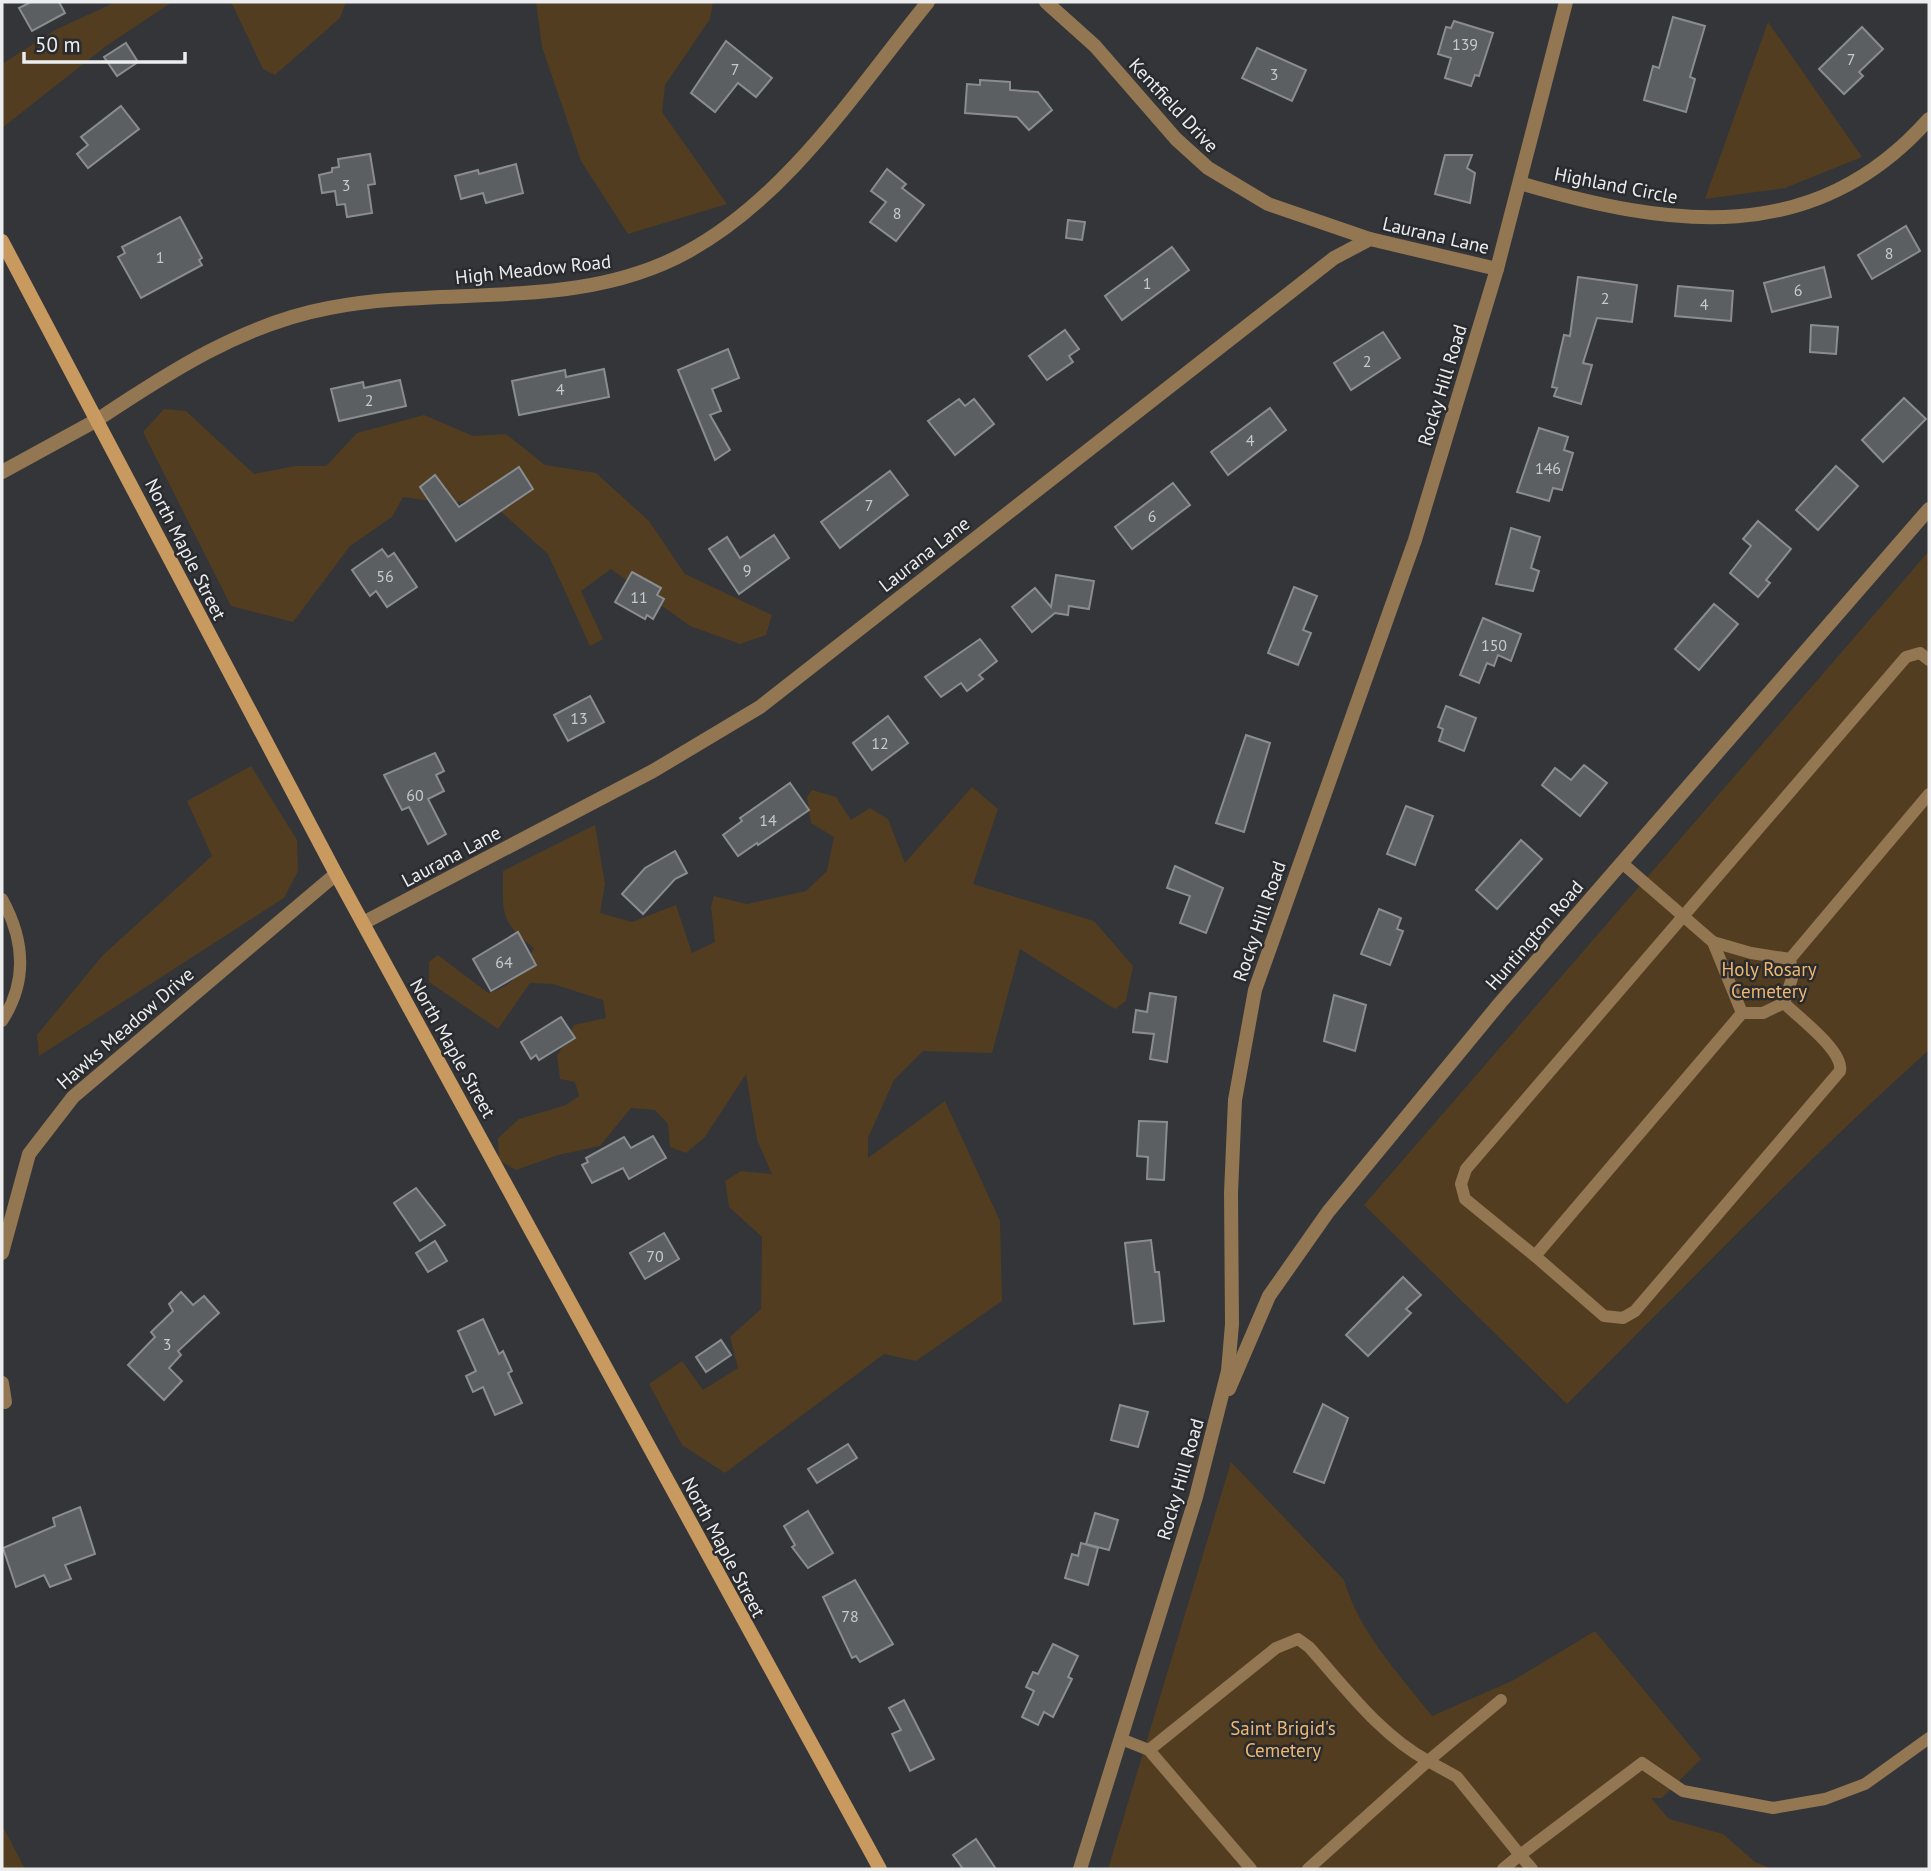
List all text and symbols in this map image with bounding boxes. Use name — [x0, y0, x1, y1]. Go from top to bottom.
scale bar — [24, 21, 186, 65]
text: 50 m — [35, 31, 81, 58]
house number: 139 — [1452, 34, 1478, 54]
house number: 7 — [1847, 49, 1855, 69]
street label: Kentfield Drive — [1124, 53, 1224, 157]
house number: 7 — [731, 59, 739, 79]
house number: 3 — [1270, 64, 1278, 84]
street label: Highland Circle — [1552, 161, 1680, 209]
house number: 3 — [342, 175, 350, 195]
house number: 8 — [893, 203, 901, 223]
street label: Laurana Lane — [1380, 211, 1492, 259]
house number: 8 — [1885, 243, 1893, 263]
house number: 1 — [156, 247, 164, 267]
street label: High Meadow Road — [454, 249, 612, 289]
house number: 1 — [1143, 273, 1151, 293]
house number: 6 — [1794, 280, 1802, 300]
house number: 2 — [1601, 288, 1609, 308]
house number: 4 — [1700, 294, 1709, 314]
street label: Rocky Hill Road — [1412, 321, 1472, 449]
house number: 2 — [1363, 351, 1371, 371]
house number: 4 — [556, 379, 565, 399]
house number: 2 — [365, 390, 373, 410]
house number: 4 — [1246, 430, 1255, 450]
house number: 146 — [1535, 458, 1561, 478]
street label: North Maple Street — [140, 474, 232, 624]
house number: 7 — [865, 495, 873, 515]
house number: 6 — [1148, 506, 1156, 526]
street label: Laurana Lane — [874, 511, 974, 597]
house number: 9 — [743, 560, 751, 580]
house number: 56 — [376, 566, 394, 586]
house number: 11 — [630, 587, 648, 607]
house number: 150 — [1481, 635, 1507, 655]
house number: 13 — [570, 708, 588, 728]
house number: 12 — [871, 733, 889, 753]
house number: 60 — [406, 785, 424, 805]
house number: 14 — [759, 810, 777, 830]
street label: Laurana Lane — [397, 820, 505, 892]
street label: Rocky Hill Road — [1227, 858, 1291, 984]
street label: Huntington Road — [1480, 875, 1588, 995]
house number: 64 — [495, 952, 513, 972]
park label: Holy Rosary Cemetery — [1721, 957, 1817, 1003]
street label: Hawks Meadow Drive — [52, 962, 198, 1094]
street label: North Maple Street — [405, 974, 501, 1122]
house number: 70 — [646, 1246, 664, 1266]
house number: 3 — [163, 1334, 171, 1354]
street label: Rocky Hill Road — [1151, 1415, 1209, 1543]
street label: North Maple Street — [677, 1473, 771, 1622]
house number: 78 — [841, 1606, 859, 1626]
park label: Saint Brigid's Cemetery — [1230, 1716, 1336, 1762]

